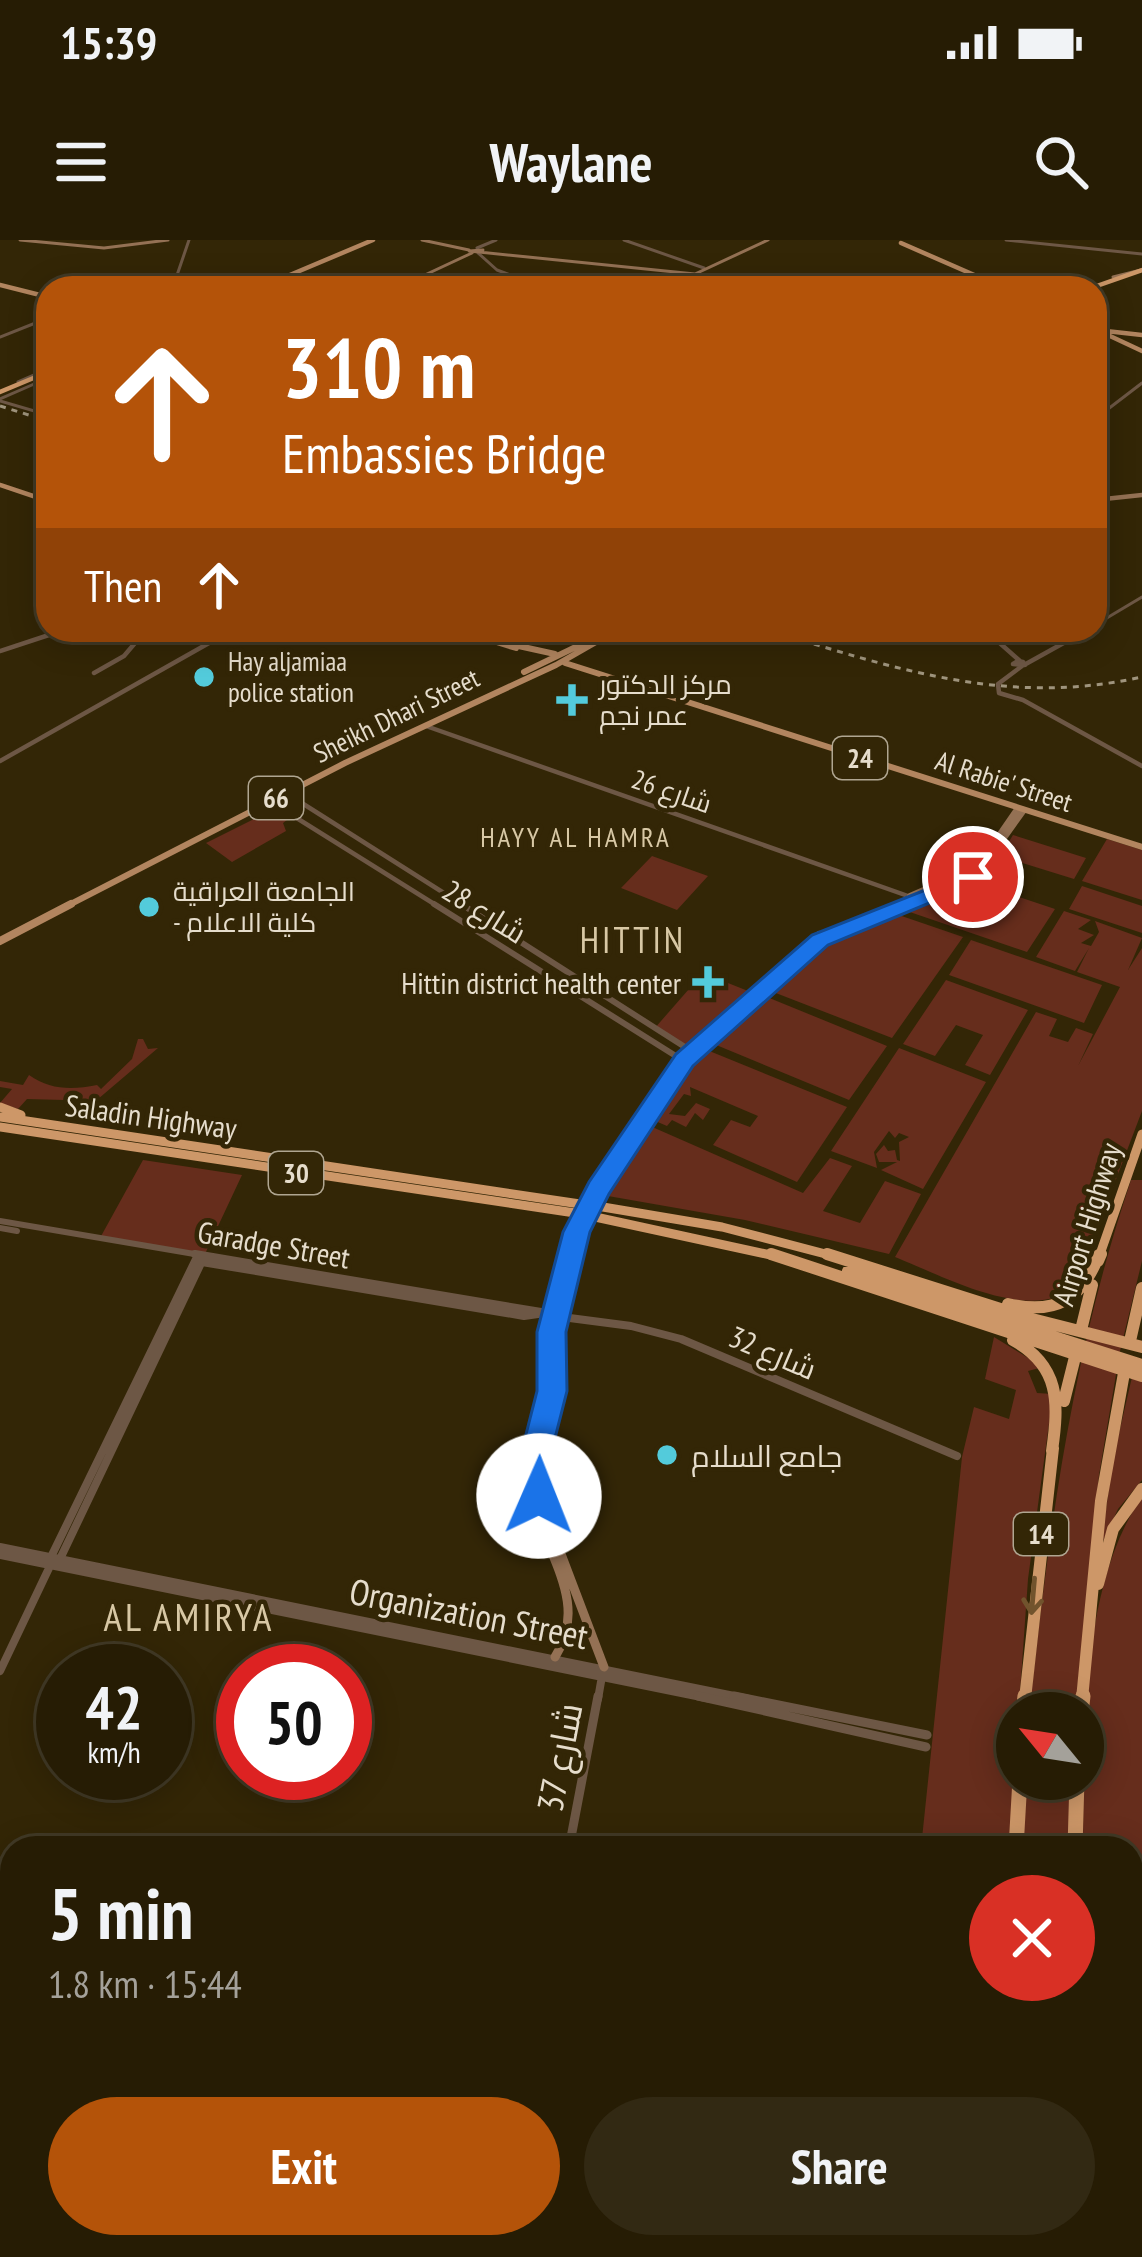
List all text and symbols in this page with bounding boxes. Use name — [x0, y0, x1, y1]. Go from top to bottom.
text: 15:39 — [60, 13, 157, 71]
text: Waylane — [489, 127, 653, 197]
icon: menu — [48, 129, 114, 195]
icon: search — [1028, 129, 1094, 195]
text: 310 m — [282, 312, 475, 421]
icon: ahead — [84, 324, 240, 480]
text: Embassies Bridge — [282, 418, 607, 488]
icon: ahead — [186, 552, 252, 618]
text: Then — [84, 556, 162, 614]
place label: Hay aljamiaa police station — [228, 644, 354, 709]
street label: Sheikh Dhari Street — [308, 660, 485, 770]
marker: Hay aljamiaa police station — [191, 664, 217, 690]
place label: مركز الدكتور عمر نجم — [597, 667, 732, 734]
marker: مركز الدكتور عمر نجم — [556, 684, 588, 716]
road number: 24 — [833, 737, 887, 779]
street label: Al Rabie' Street — [931, 743, 1077, 819]
street label: شارع 26 — [627, 762, 716, 822]
road number: 66 — [249, 777, 303, 819]
district label: HAYY AL HAMRA — [480, 820, 672, 854]
pin — [922, 826, 1024, 928]
icon: arrive — [940, 844, 1006, 910]
street label: شارع 28 — [435, 870, 534, 953]
place label: الجامعة العراقية - كلية الاعلام — [173, 874, 355, 941]
marker: الجامعة العراقية - كلية الاعلام — [136, 894, 162, 920]
district label: HITTIN — [580, 916, 686, 963]
place label: Hittin district health center — [401, 963, 682, 1002]
marker: Hittin district health center — [692, 966, 724, 998]
street label: Saladin Highway — [63, 1085, 240, 1147]
street label: Airport Highway — [1043, 1137, 1129, 1310]
road number: 30 — [269, 1152, 323, 1194]
street label: Garadge Street — [195, 1211, 354, 1277]
street label: شارع 32 — [722, 1316, 823, 1390]
position arrow — [476, 1433, 602, 1559]
place label: جامع السلام — [691, 1436, 842, 1477]
marker: جامع السلام — [654, 1442, 680, 1468]
road number: 14 — [1014, 1513, 1068, 1555]
street label: Organization Street — [346, 1567, 592, 1659]
one-way arrow — [1021, 1576, 1044, 1615]
district label: AL AMIRYA — [104, 1591, 274, 1642]
speed limit sign: 50 — [216, 1644, 372, 1800]
text: 42 — [85, 1668, 143, 1746]
north arrow — [996, 1692, 1104, 1800]
map controls — [996, 1692, 1104, 1800]
street label: شارع 37 — [525, 1699, 595, 1816]
text: km/h — [87, 1732, 141, 1771]
text: 5 min — [48, 1866, 193, 1959]
button: close — [969, 1875, 1095, 2001]
text: 1.8 km · 15:44 — [48, 1958, 242, 2009]
button: Exit — [48, 2097, 560, 2235]
button: Share — [584, 2097, 1095, 2235]

